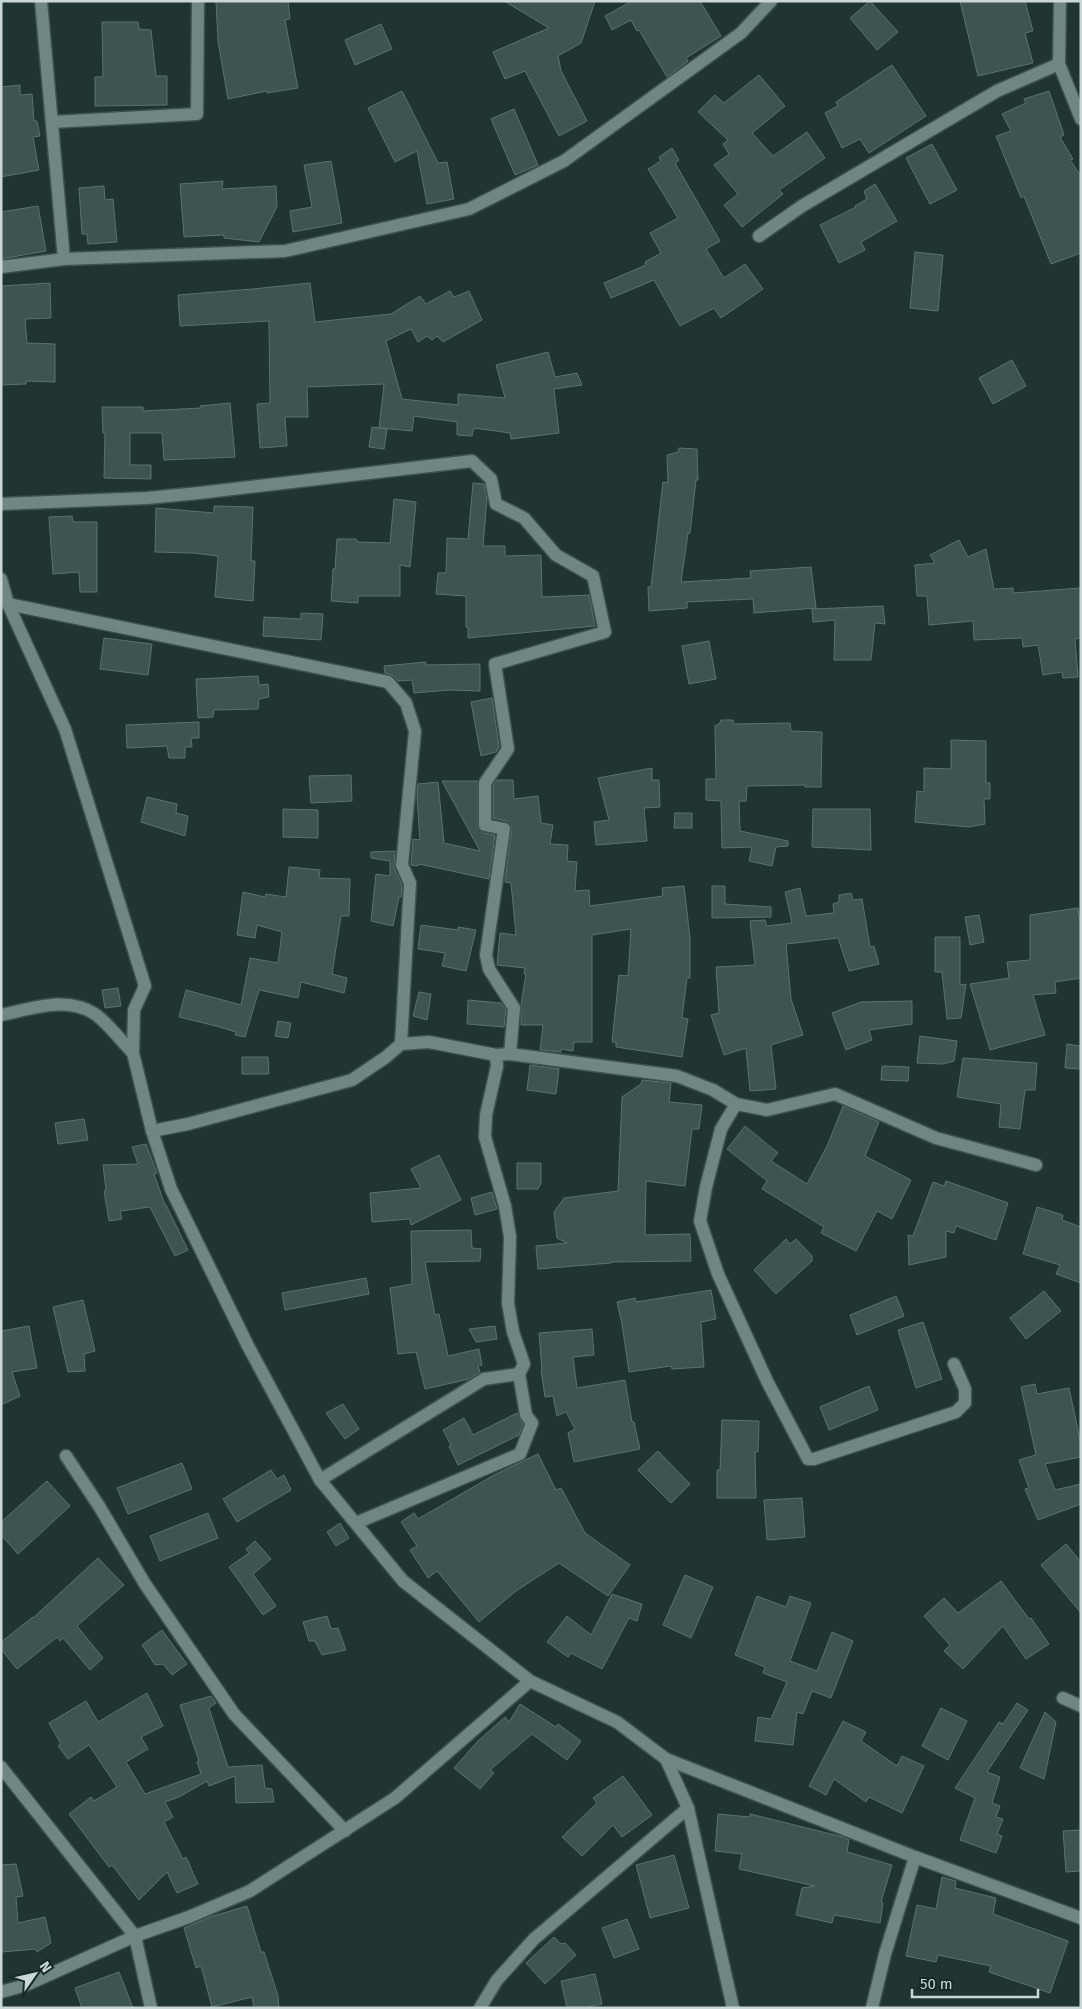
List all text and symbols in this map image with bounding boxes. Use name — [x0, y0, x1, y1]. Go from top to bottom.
north arrow — [10, 1949, 60, 1999]
text: N — [36, 1958, 55, 1976]
scale bar — [912, 1966, 1038, 1998]
text: 50 m — [920, 1975, 953, 1993]

